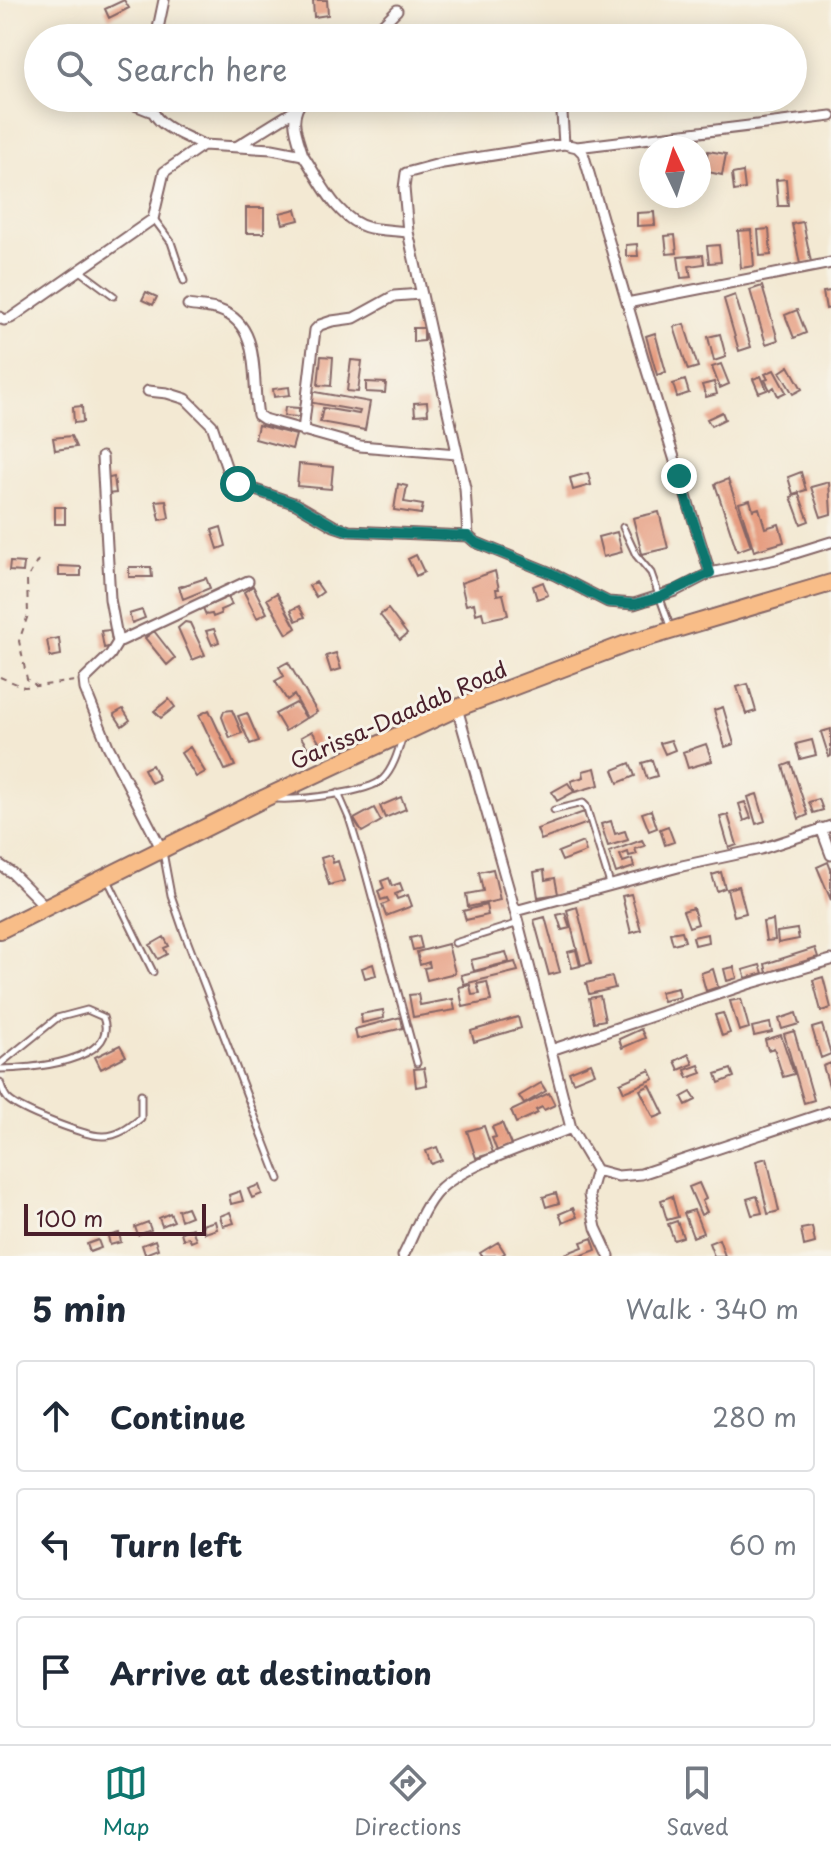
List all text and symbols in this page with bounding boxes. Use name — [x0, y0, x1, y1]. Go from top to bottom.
search box — [24, 24, 807, 112]
icon: search — [52, 46, 96, 90]
text: Search here — [116, 46, 288, 91]
north arrow — [639, 136, 711, 208]
route end — [661, 458, 697, 494]
route start — [220, 466, 256, 502]
street label: Garissa-Daadab Road — [284, 651, 512, 777]
scale bar — [24, 1200, 206, 1236]
text: 100 m — [36, 1201, 103, 1234]
text: 5 min — [32, 1282, 126, 1334]
text: Walk · 340 m — [626, 1289, 799, 1328]
icon: ahead — [34, 1394, 78, 1438]
text: Continue — [110, 1394, 245, 1439]
text: 280 m — [712, 1397, 797, 1436]
icon: left — [34, 1522, 78, 1566]
text: Turn left — [110, 1522, 242, 1567]
text: 60 m — [729, 1525, 797, 1564]
icon: arrive — [34, 1650, 78, 1694]
text: Arrive at destination — [110, 1650, 432, 1695]
tab: Map — [102, 1761, 149, 1842]
tab: Directions — [354, 1761, 461, 1842]
tab: Saved — [666, 1761, 729, 1842]

